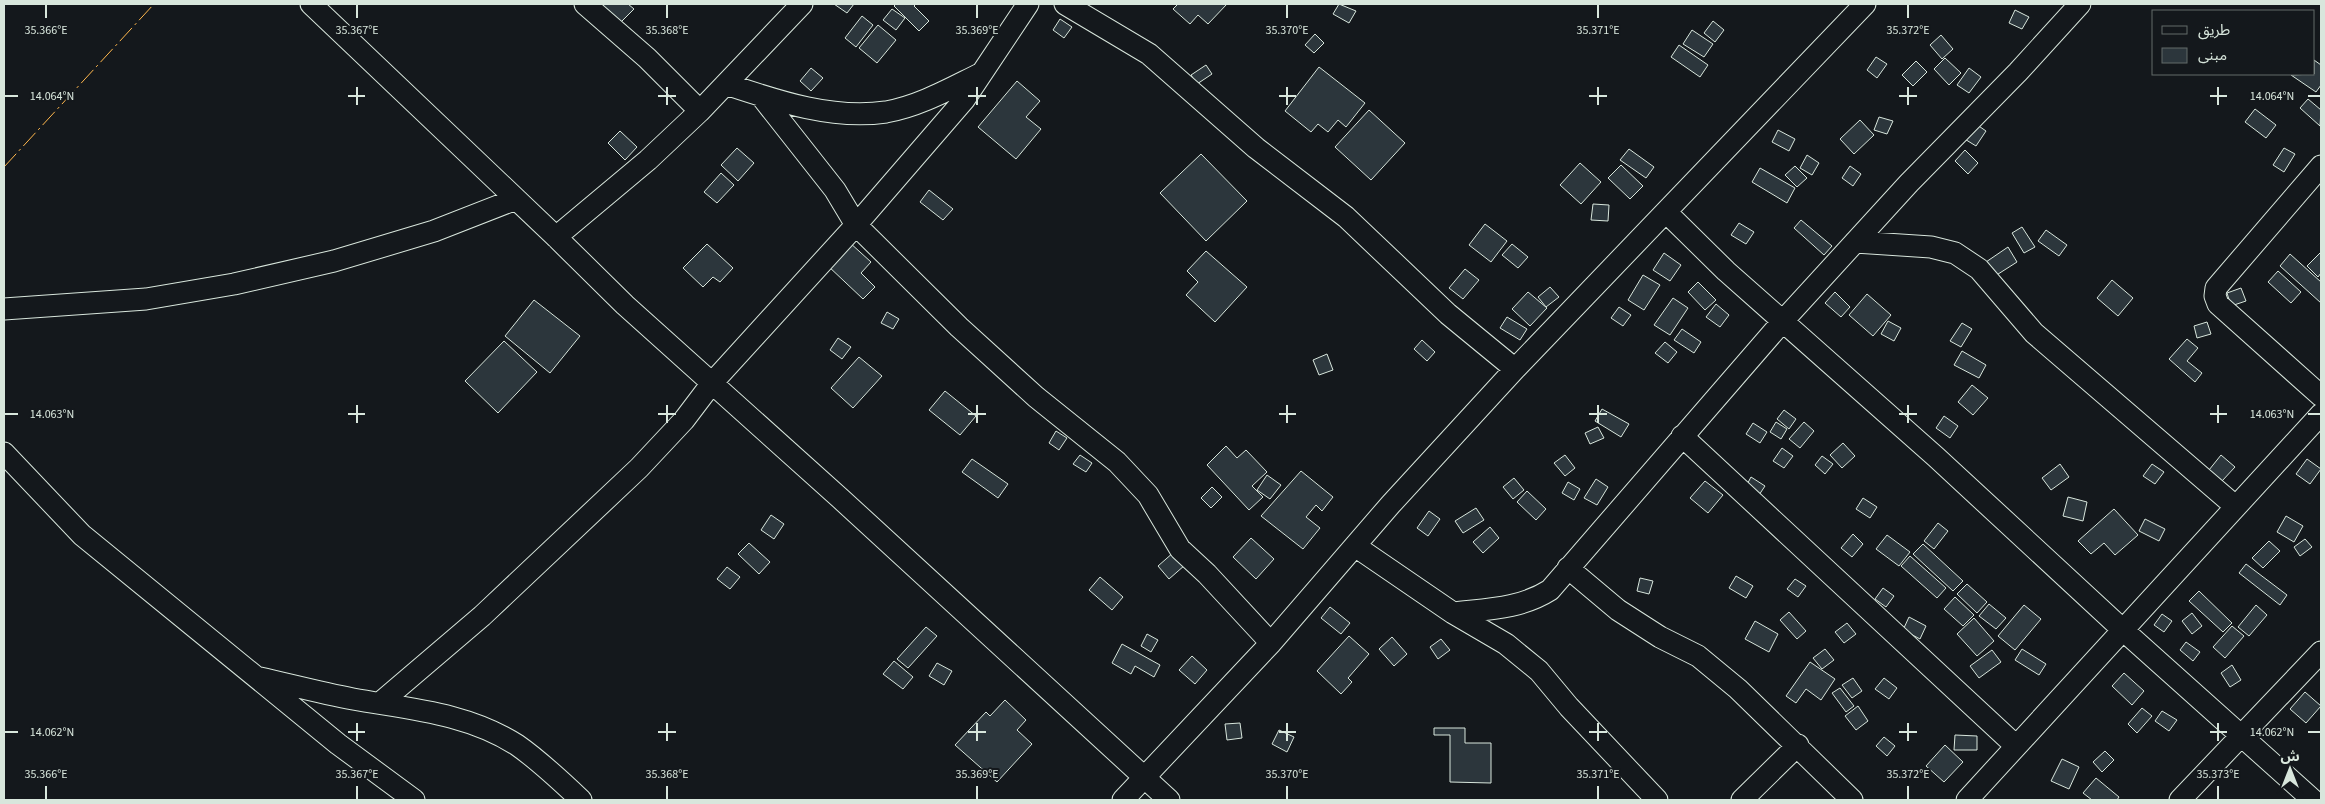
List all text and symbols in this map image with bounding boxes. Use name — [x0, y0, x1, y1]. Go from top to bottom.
legend — [2152, 10, 2315, 75]
text: طريق — [2198, 20, 2230, 41]
text: 35.366°E — [24, 22, 68, 39]
text: 35.367°E — [335, 22, 379, 39]
text: 35.368°E — [645, 22, 689, 39]
text: 35.369°E — [955, 22, 999, 39]
text: 35.370°E — [1265, 22, 1309, 39]
text: 35.371°E — [1576, 22, 1620, 39]
text: 35.372°E — [1886, 22, 1930, 39]
text: مبنى — [2198, 45, 2227, 66]
text: 14.064°N — [30, 88, 74, 105]
text: 14.064°N — [2250, 88, 2294, 105]
text: 14.063°N — [30, 406, 74, 423]
text: 14.063°N — [2250, 406, 2294, 423]
text: 14.062°N — [30, 724, 74, 741]
text: 14.062°N — [2250, 724, 2294, 741]
north arrow — [2265, 744, 2315, 794]
text: ش — [2280, 747, 2300, 767]
text: 35.366°E — [24, 766, 68, 783]
text: 35.367°E — [335, 766, 379, 783]
text: 35.368°E — [645, 766, 689, 783]
text: 35.369°E — [955, 766, 999, 783]
text: 35.370°E — [1265, 766, 1309, 783]
text: 35.371°E — [1576, 766, 1620, 783]
text: 35.372°E — [1886, 766, 1930, 783]
text: 35.373°E — [2196, 766, 2240, 783]

